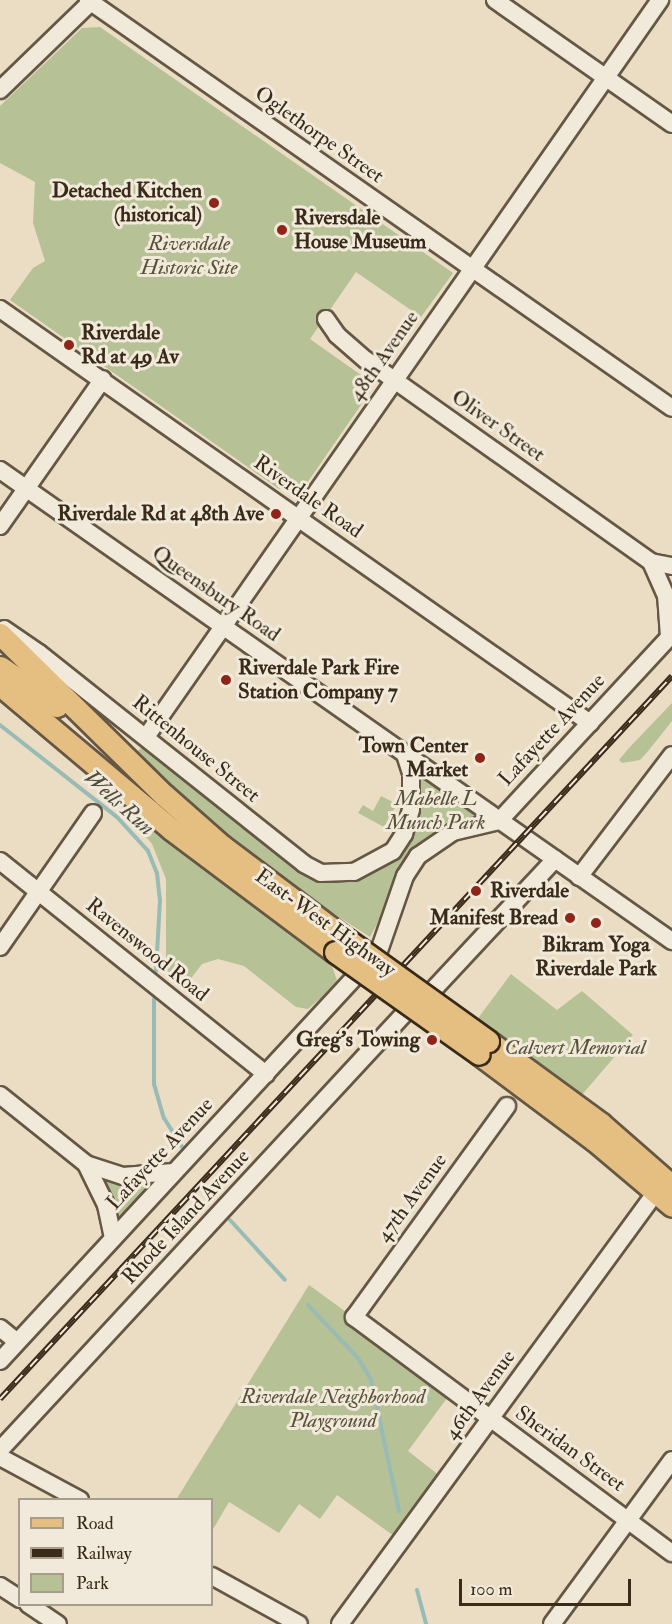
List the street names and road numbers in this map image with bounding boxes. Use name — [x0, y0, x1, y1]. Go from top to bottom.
street label: Oglethorpe Street — [250, 81, 388, 189]
street label: 48th Avenue — [344, 306, 424, 406]
street label: Oliver Street — [446, 385, 550, 467]
street label: Riverdale Road — [249, 450, 367, 544]
street label: Queensbury Road — [147, 540, 285, 648]
street label: Lafayette Avenue — [493, 669, 611, 791]
street label: Rittenhouse Street — [127, 690, 265, 808]
street label: East-West Highway — [250, 864, 400, 982]
street label: Ravenswood Road — [81, 893, 213, 1007]
street label: Lafayette Avenue — [101, 1093, 219, 1215]
street label: Rhode Island Avenue — [117, 1144, 255, 1290]
street label: 47th Avenue — [371, 1149, 453, 1247]
street label: 46th Avenue — [439, 1345, 521, 1445]
street label: Sheridan Street — [510, 1401, 630, 1497]

